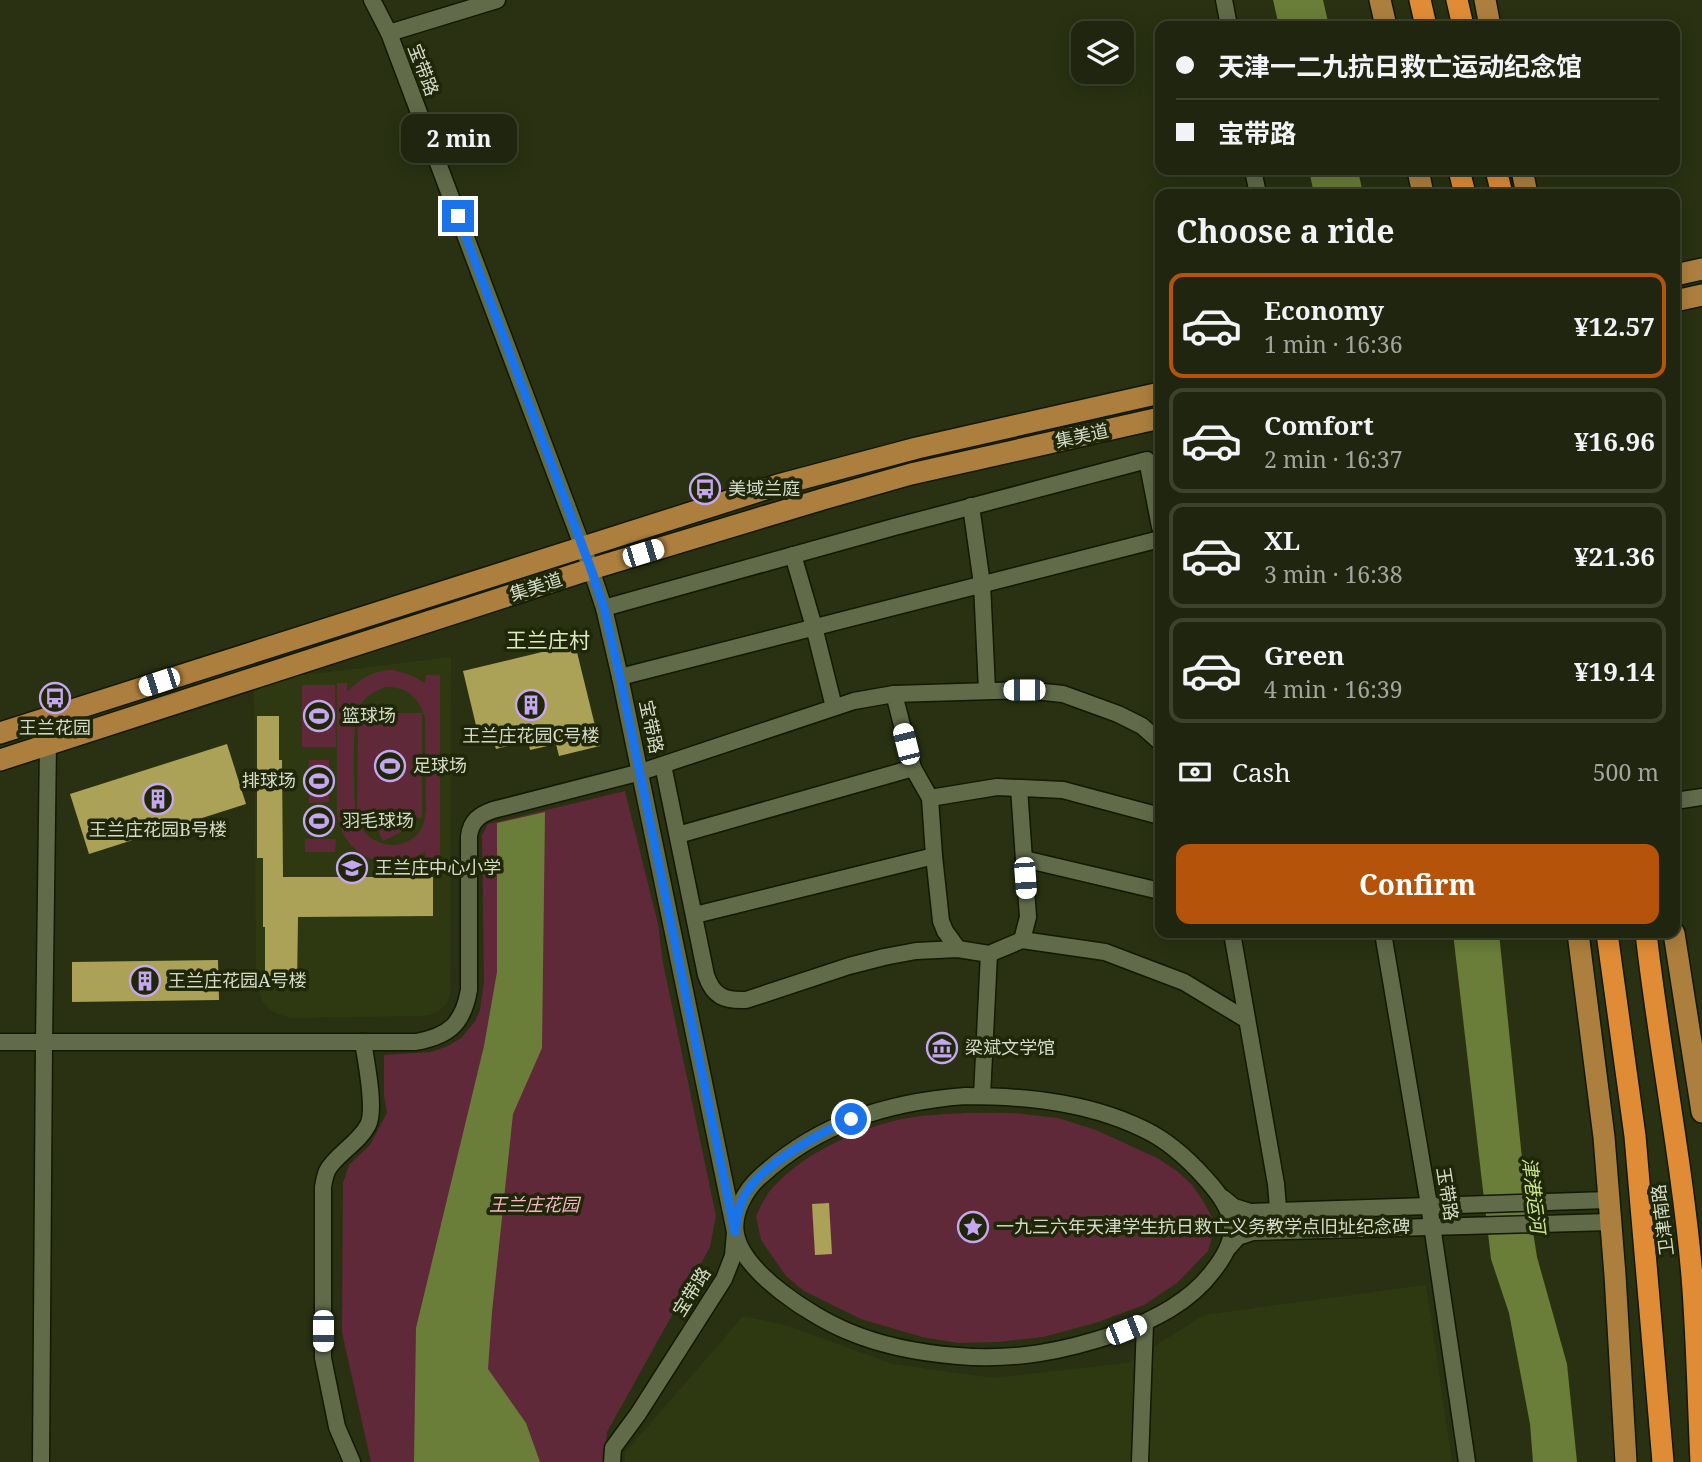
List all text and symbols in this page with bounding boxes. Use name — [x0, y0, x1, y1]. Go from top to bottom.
map controls — [1071, 21, 1134, 84]
button: layers — [1071, 21, 1134, 84]
street label: 宝带路 — [403, 40, 445, 99]
text: 天津一二九抗日救亡运动纪念馆 — [1218, 48, 1582, 84]
callout: 2 min — [400, 114, 516, 164]
text: 宝带路 — [1218, 115, 1296, 151]
text: 2 min — [426, 122, 492, 154]
route end — [442, 200, 474, 232]
text: Choose a ride — [1176, 209, 1395, 252]
text: Economy — [1264, 292, 1384, 328]
icon: car — [1180, 294, 1243, 357]
text: ¥12.57 — [1574, 308, 1655, 344]
text: 1 min · 16:36 — [1264, 328, 1402, 360]
text: Comfort — [1264, 407, 1374, 443]
icon: car — [1180, 409, 1243, 472]
street label: 集美道 — [1053, 418, 1111, 452]
text: ¥16.96 — [1574, 423, 1655, 459]
text: 2 min · 16:37 — [1264, 443, 1402, 475]
bus stop icon: 美域兰庭 — [688, 472, 722, 506]
place label: 美域兰庭 — [728, 476, 800, 500]
text: XL — [1264, 522, 1300, 558]
icon: car — [1180, 524, 1243, 587]
car — [620, 537, 667, 569]
text: ¥21.36 — [1574, 538, 1655, 574]
text: 3 min · 16:38 — [1264, 558, 1402, 590]
street label: 集美道 — [506, 566, 565, 606]
district label: 王兰庄村 — [506, 626, 590, 654]
text: Green — [1264, 637, 1345, 673]
icon: car — [1180, 639, 1243, 702]
text: ¥19.14 — [1574, 653, 1655, 689]
car — [136, 666, 183, 698]
text: 4 min · 16:39 — [1264, 673, 1402, 705]
car — [1004, 680, 1046, 701]
bus stop icon: 王兰花园 — [38, 681, 72, 715]
building icon: 王兰庄花园C号楼 — [514, 688, 548, 722]
street label: 宝带路 — [635, 698, 669, 756]
sports icon: 篮球场 — [302, 699, 336, 733]
place label: 篮球场 — [342, 703, 396, 727]
place label: 王兰花园 — [19, 715, 91, 739]
car — [891, 721, 922, 767]
place label: 王兰庄花园C号楼 — [462, 723, 600, 747]
sports icon: 足球场 — [373, 749, 407, 783]
place label: 足球场 — [413, 753, 467, 777]
icon: cash — [1176, 753, 1214, 791]
text: Cash — [1232, 754, 1291, 790]
text: 500 m — [1593, 756, 1659, 788]
sports icon: 排球场 — [302, 764, 336, 798]
place label: 排球场 — [242, 768, 296, 792]
building icon: 王兰庄花园B号楼 — [141, 782, 175, 816]
sports icon: 羽毛球场 — [302, 804, 336, 838]
place label: 羽毛球场 — [342, 808, 414, 832]
place label: 王兰庄花园B号楼 — [89, 817, 227, 841]
button: Confirm — [1176, 844, 1659, 924]
school or university icon: 王兰庄中心小学 — [335, 851, 369, 885]
place label: 王兰庄中心小学 — [375, 855, 501, 879]
car — [1014, 856, 1037, 900]
building icon: 王兰庄花园A号楼 — [128, 964, 162, 998]
place label: 王兰庄花园A号楼 — [168, 968, 307, 992]
museum icon: 梁斌文学馆 — [925, 1031, 959, 1065]
place label: 梁斌文学馆 — [965, 1035, 1055, 1059]
route start — [835, 1103, 867, 1135]
water label: 津港运河 — [1516, 1156, 1552, 1238]
street label: 玉带路 — [1432, 1165, 1464, 1222]
street label: 卫津南路 — [1646, 1183, 1678, 1257]
park label: 王兰庄花园 — [489, 1192, 582, 1216]
place icon: 一九三六年天津学生抗日救亡义务教学点旧址纪念碑 — [956, 1210, 990, 1244]
place label: 一九三六年天津学生抗日救亡义务教学点旧址纪念碑 — [996, 1214, 1410, 1238]
street label: 宝带路 — [667, 1262, 716, 1321]
car — [313, 1310, 334, 1352]
car — [1103, 1312, 1150, 1348]

